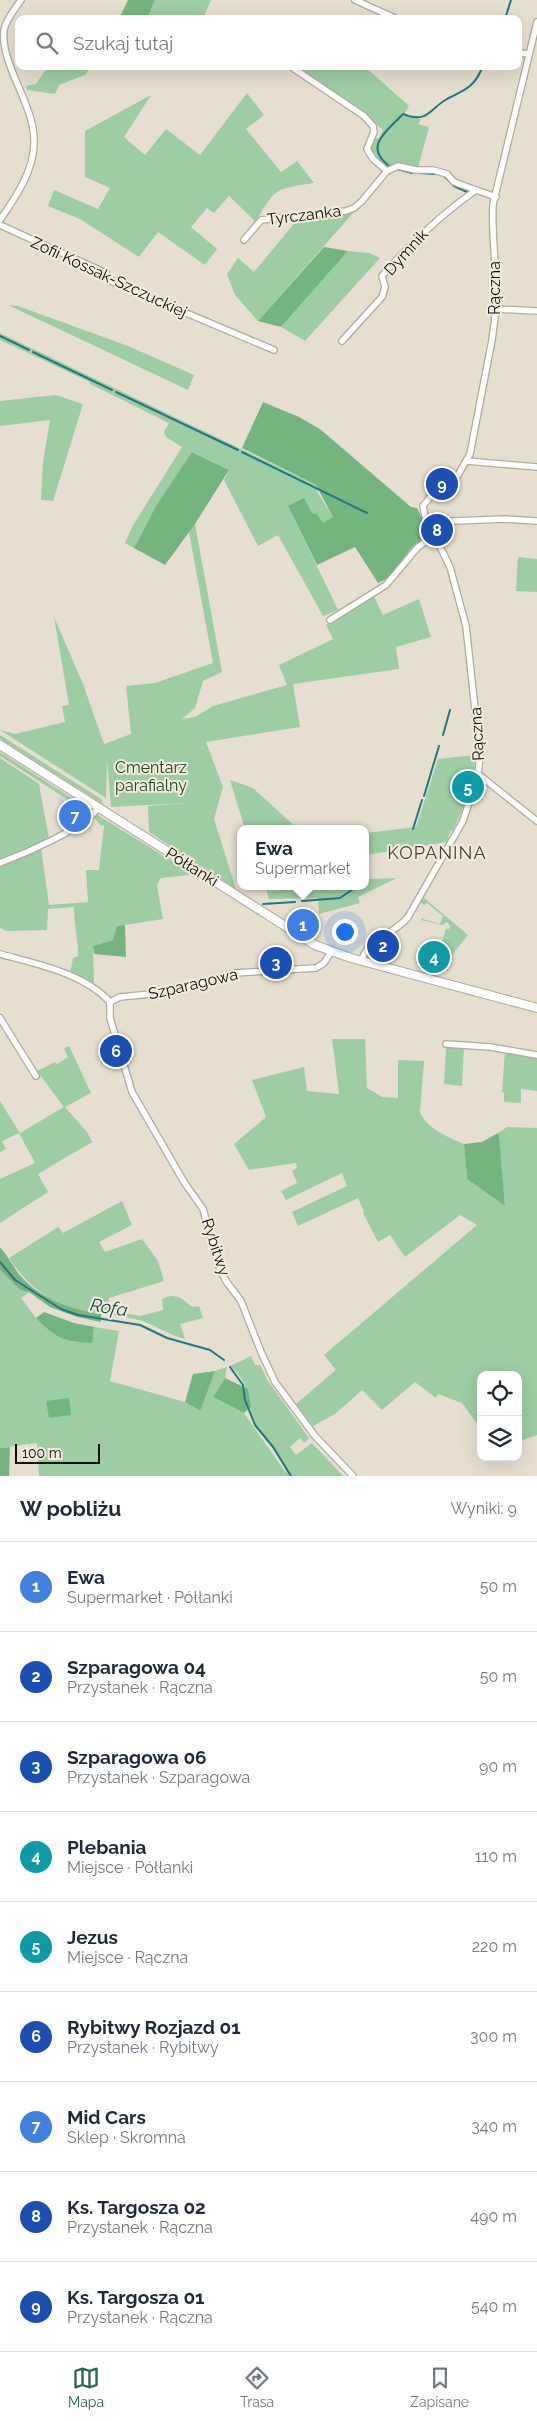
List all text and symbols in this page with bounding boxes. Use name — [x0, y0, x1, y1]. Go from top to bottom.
search box — [15, 15, 522, 70]
icon: search — [33, 29, 61, 57]
text: Szukaj tutaj — [73, 32, 173, 54]
street label: Tyrczanka — [266, 201, 342, 229]
street label: Dymnik — [380, 224, 432, 279]
street label: Zofii Kossak-Szczuckiej — [28, 232, 190, 322]
street label: Rączna — [485, 261, 504, 315]
pin: 9 — [426, 465, 458, 503]
pin: 8 — [421, 511, 453, 549]
street label: Rączna — [466, 707, 488, 761]
park label: Cmentarz parafialny — [115, 758, 187, 795]
pin: 5 — [452, 768, 484, 806]
pin: 7 — [59, 797, 91, 835]
popup — [237, 825, 369, 890]
text: Ewa — [255, 837, 293, 859]
district label: KOPANINA — [387, 842, 487, 863]
street label: Półłanki — [162, 843, 222, 891]
text: Supermarket — [255, 859, 351, 878]
pin: 1 — [287, 906, 319, 944]
your location — [332, 919, 358, 945]
pin: 2 — [367, 927, 399, 965]
pin: 4 — [418, 938, 450, 976]
pin: 3 — [260, 944, 292, 982]
street label: Szparagowa — [146, 964, 240, 1004]
pin: 6 — [100, 1032, 132, 1070]
street label: Rybitwy — [198, 1216, 234, 1279]
water label: Rofa — [89, 1294, 129, 1320]
map controls — [477, 1371, 522, 1461]
button: locate — [477, 1371, 522, 1416]
button: layers — [477, 1416, 522, 1461]
scale bar — [15, 1441, 100, 1464]
text: 100 m — [22, 1445, 62, 1461]
text: W pobliżu — [20, 1496, 121, 1521]
text: Wyniki: 9 — [451, 1499, 517, 1518]
text: Ewa — [67, 1566, 105, 1588]
text: 1 — [32, 1577, 40, 1596]
text: 50 m — [480, 1577, 517, 1596]
text: Supermarket · Półłanki — [67, 1588, 233, 1607]
text: Szparagowa 04 — [67, 1656, 206, 1678]
text: 2 — [31, 1667, 41, 1686]
text: 50 m — [480, 1667, 517, 1686]
text: Przystanek · Rączna — [67, 1678, 213, 1697]
text: Szparagowa 06 — [67, 1746, 207, 1768]
text: 3 — [32, 1757, 40, 1776]
text: 90 m — [479, 1757, 517, 1776]
text: Przystanek · Szparagowa — [67, 1768, 250, 1787]
text: Plebania — [67, 1836, 146, 1858]
text: 4 — [31, 1847, 41, 1866]
text: 110 m — [475, 1847, 517, 1866]
text: Miejsce · Półłanki — [67, 1858, 193, 1877]
text: Jezus — [67, 1926, 118, 1948]
text: 5 — [32, 1937, 40, 1956]
text: 220 m — [472, 1937, 517, 1956]
text: Miejsce · Rączna — [67, 1948, 188, 1967]
text: Rybitwy Rozjazd 01 — [67, 2016, 241, 2038]
text: 6 — [31, 2027, 41, 2046]
text: 300 m — [470, 2027, 517, 2046]
text: Przystanek · Rybitwy — [67, 2038, 219, 2057]
text: Mid Cars — [67, 2106, 146, 2128]
text: 7 — [32, 2117, 40, 2136]
text: 340 m — [471, 2117, 517, 2136]
text: Sklep · Skromna — [67, 2128, 186, 2147]
text: Ks. Targosza 02 — [67, 2196, 206, 2218]
text: 8 — [31, 2207, 41, 2226]
text: 490 m — [470, 2207, 517, 2226]
text: Przystanek · Rączna — [67, 2218, 213, 2237]
text: Ks. Targosza 01 — [67, 2286, 204, 2308]
text: 9 — [31, 2297, 41, 2316]
text: 540 m — [471, 2297, 517, 2316]
text: Przystanek · Rączna — [67, 2308, 213, 2327]
tab: Mapa — [68, 2364, 104, 2410]
tab: Trasa — [240, 2364, 274, 2410]
tab: Zapisane — [410, 2364, 469, 2410]

